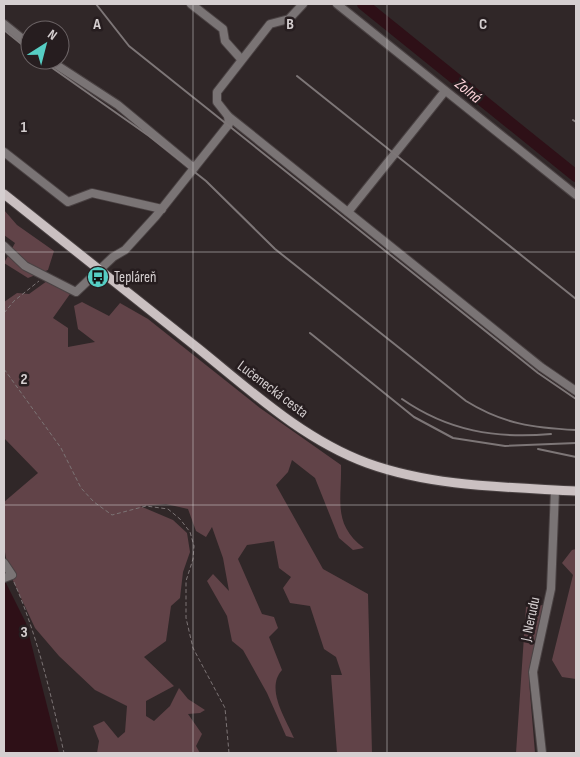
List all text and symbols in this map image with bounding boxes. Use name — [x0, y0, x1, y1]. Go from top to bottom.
text: A — [92, 15, 101, 34]
text: B — [286, 15, 294, 34]
text: C — [479, 15, 487, 34]
north arrow — [20, 20, 70, 70]
text: N — [44, 26, 60, 44]
water label: Zolná — [450, 74, 486, 108]
text: 1 — [21, 118, 28, 137]
bus stop icon: Tepláreň — [86, 265, 110, 289]
place label: Tepláreň — [114, 268, 156, 287]
street label: Lučenecká cesta — [234, 357, 312, 422]
text: 2 — [20, 370, 28, 389]
street label: J. Nerudu — [516, 595, 544, 644]
text: 3 — [20, 623, 28, 642]

